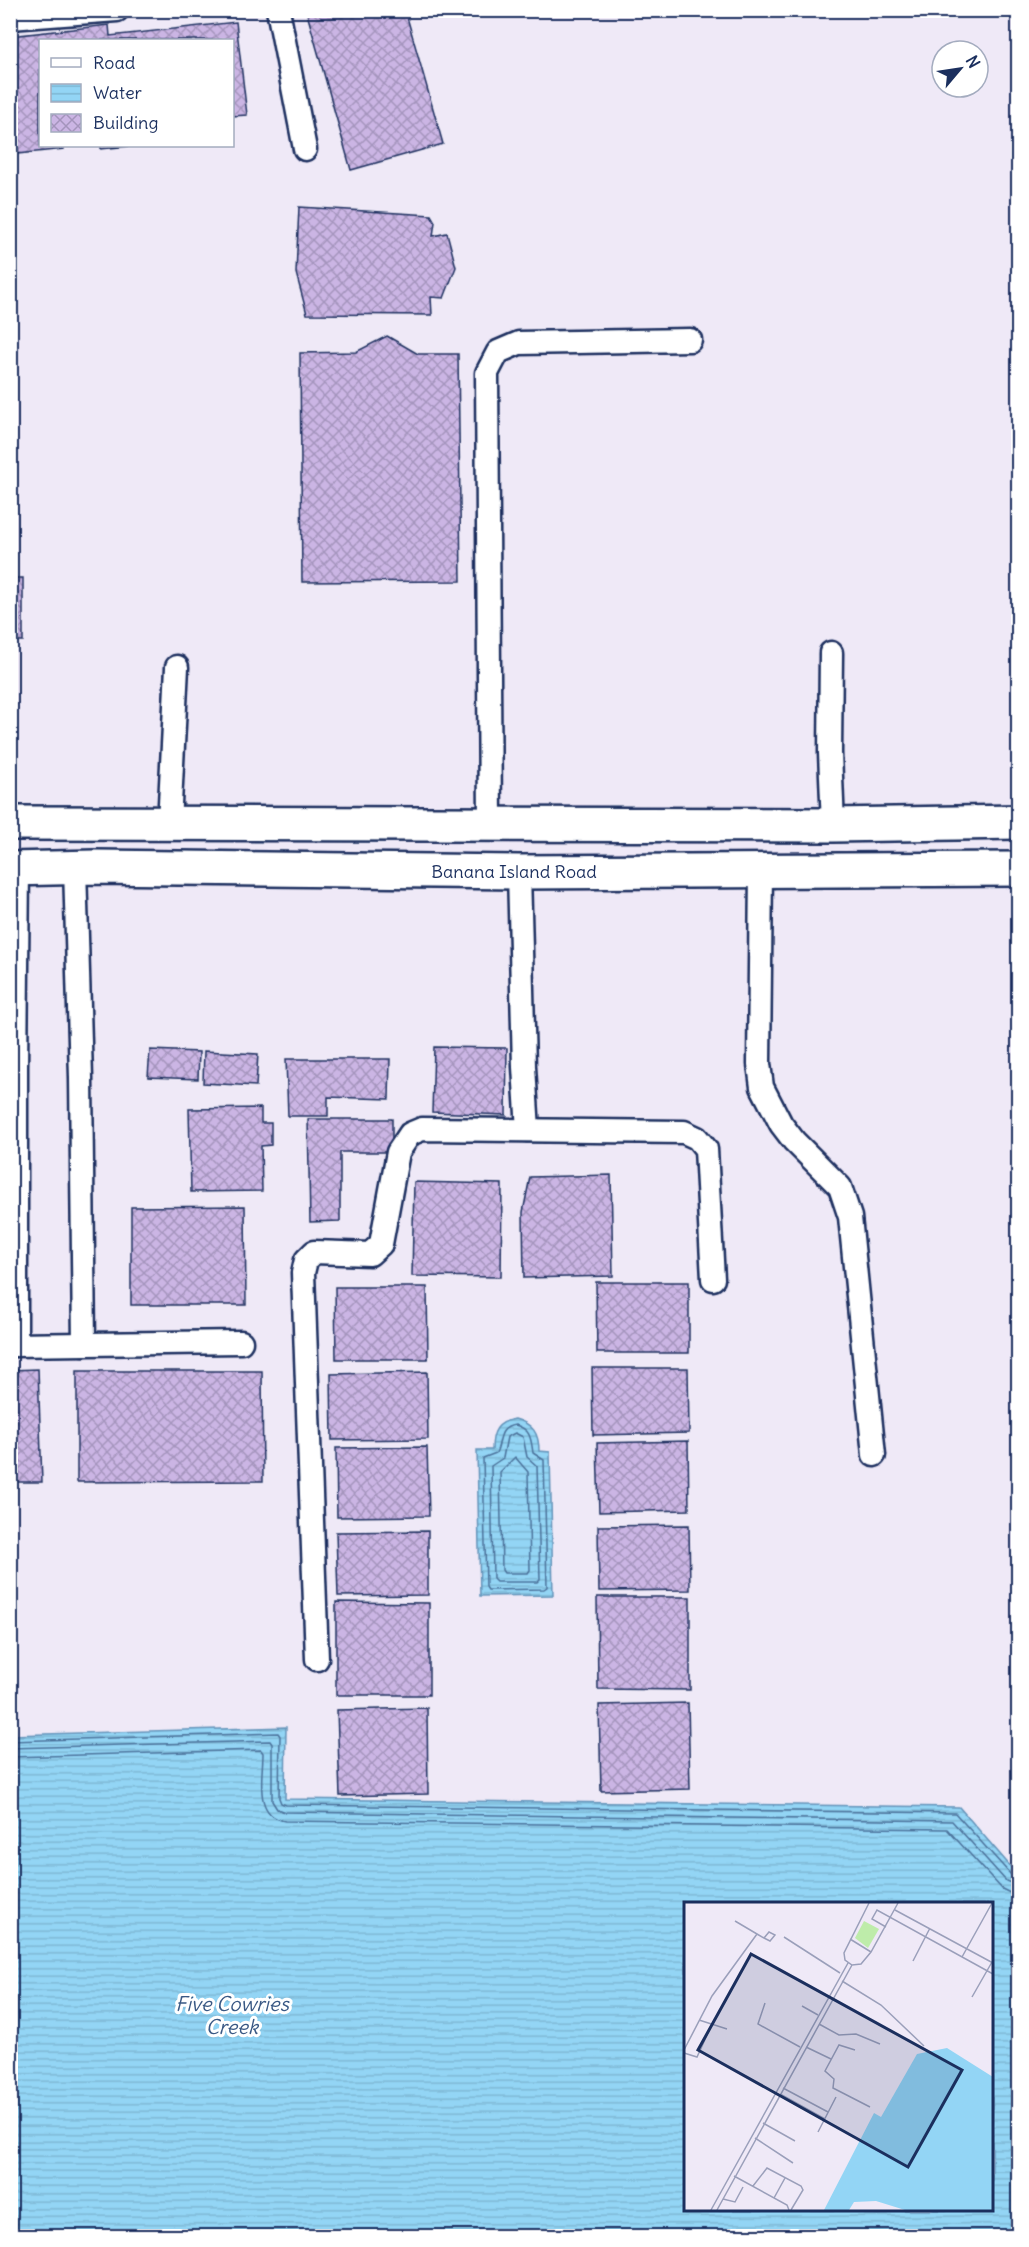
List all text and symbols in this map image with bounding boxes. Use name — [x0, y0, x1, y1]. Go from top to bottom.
legend — [39, 39, 234, 147]
north arrow — [930, 39, 990, 99]
text: Road — [93, 51, 136, 74]
text: N — [962, 52, 985, 71]
text: Water — [93, 81, 143, 104]
text: Building — [93, 111, 158, 134]
street label: Banana Island Road — [431, 860, 597, 883]
inset map — [684, 1902, 993, 2211]
water label: Five Cowries Creek — [175, 1991, 291, 2039]

